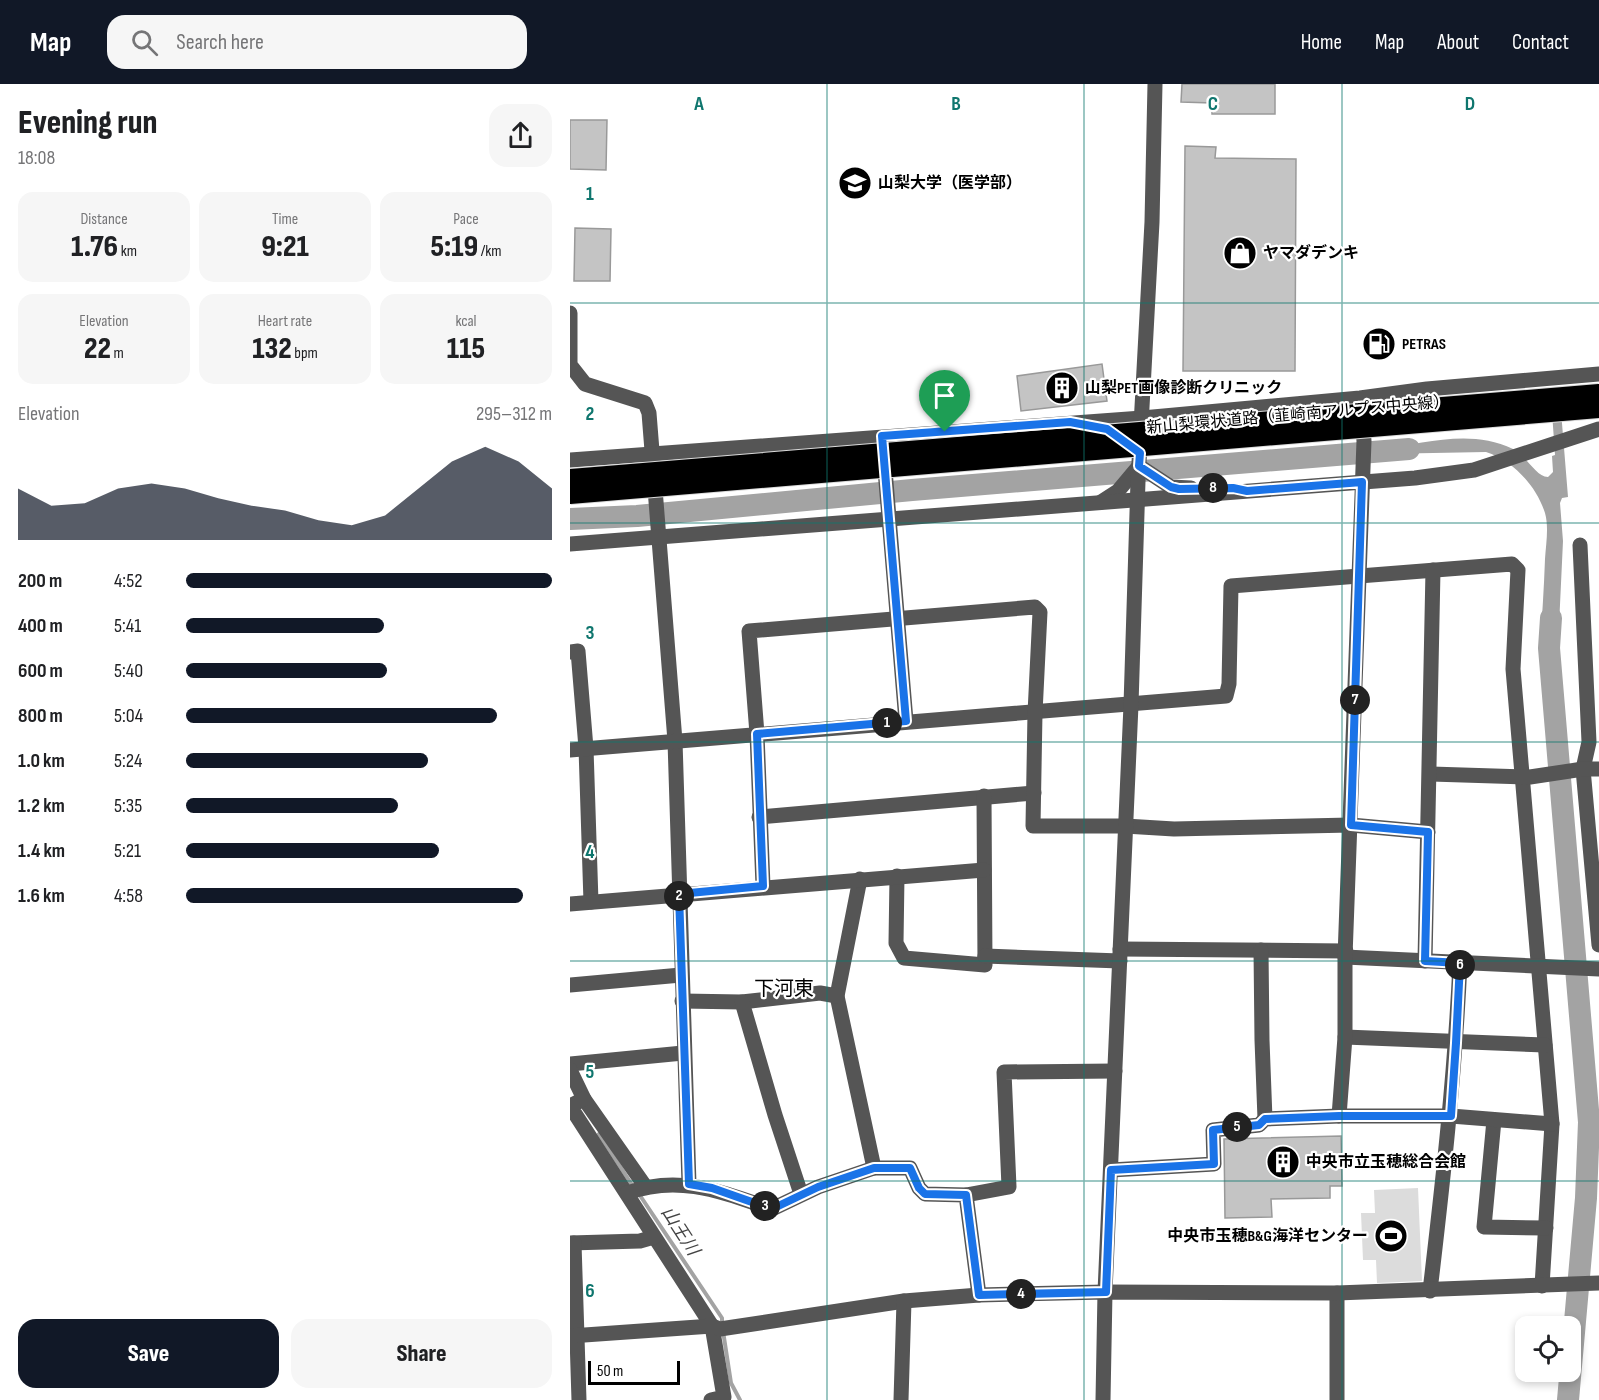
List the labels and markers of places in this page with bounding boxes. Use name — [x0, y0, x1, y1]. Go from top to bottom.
school or university icon: 山梨大学（医学部） — [837, 165, 873, 201]
place label: 山梨大学（医学部） — [878, 174, 1022, 193]
shop icon: ヤマダデンキ — [1222, 235, 1258, 271]
place label: ヤマダデンキ — [1263, 244, 1359, 263]
fuel station icon: PETRAS — [1361, 326, 1397, 362]
place label: PETRAS — [1402, 335, 1446, 354]
pin — [919, 370, 970, 432]
building icon: 山梨PET画像診断クリニック — [1044, 370, 1080, 406]
place label: 山梨PET画像診断クリニック — [1085, 379, 1282, 398]
pin: 8 — [1198, 473, 1228, 503]
pin: 7 — [1340, 685, 1370, 715]
pin: 1 — [872, 708, 902, 738]
pin: 2 — [664, 881, 694, 911]
pin: 6 — [1445, 950, 1475, 980]
pin: 5 — [1222, 1112, 1252, 1142]
building icon: 中央市立玉穂総合会館 — [1265, 1144, 1301, 1180]
place label: 中央市立玉穂総合会館 — [1306, 1152, 1466, 1172]
pin: 3 — [750, 1191, 780, 1221]
sports icon: 中央市玉穂B&G海洋センター — [1373, 1218, 1409, 1254]
place label: 中央市玉穂B&G海洋センター — [1168, 1227, 1368, 1246]
pin: 4 — [1006, 1279, 1036, 1309]

